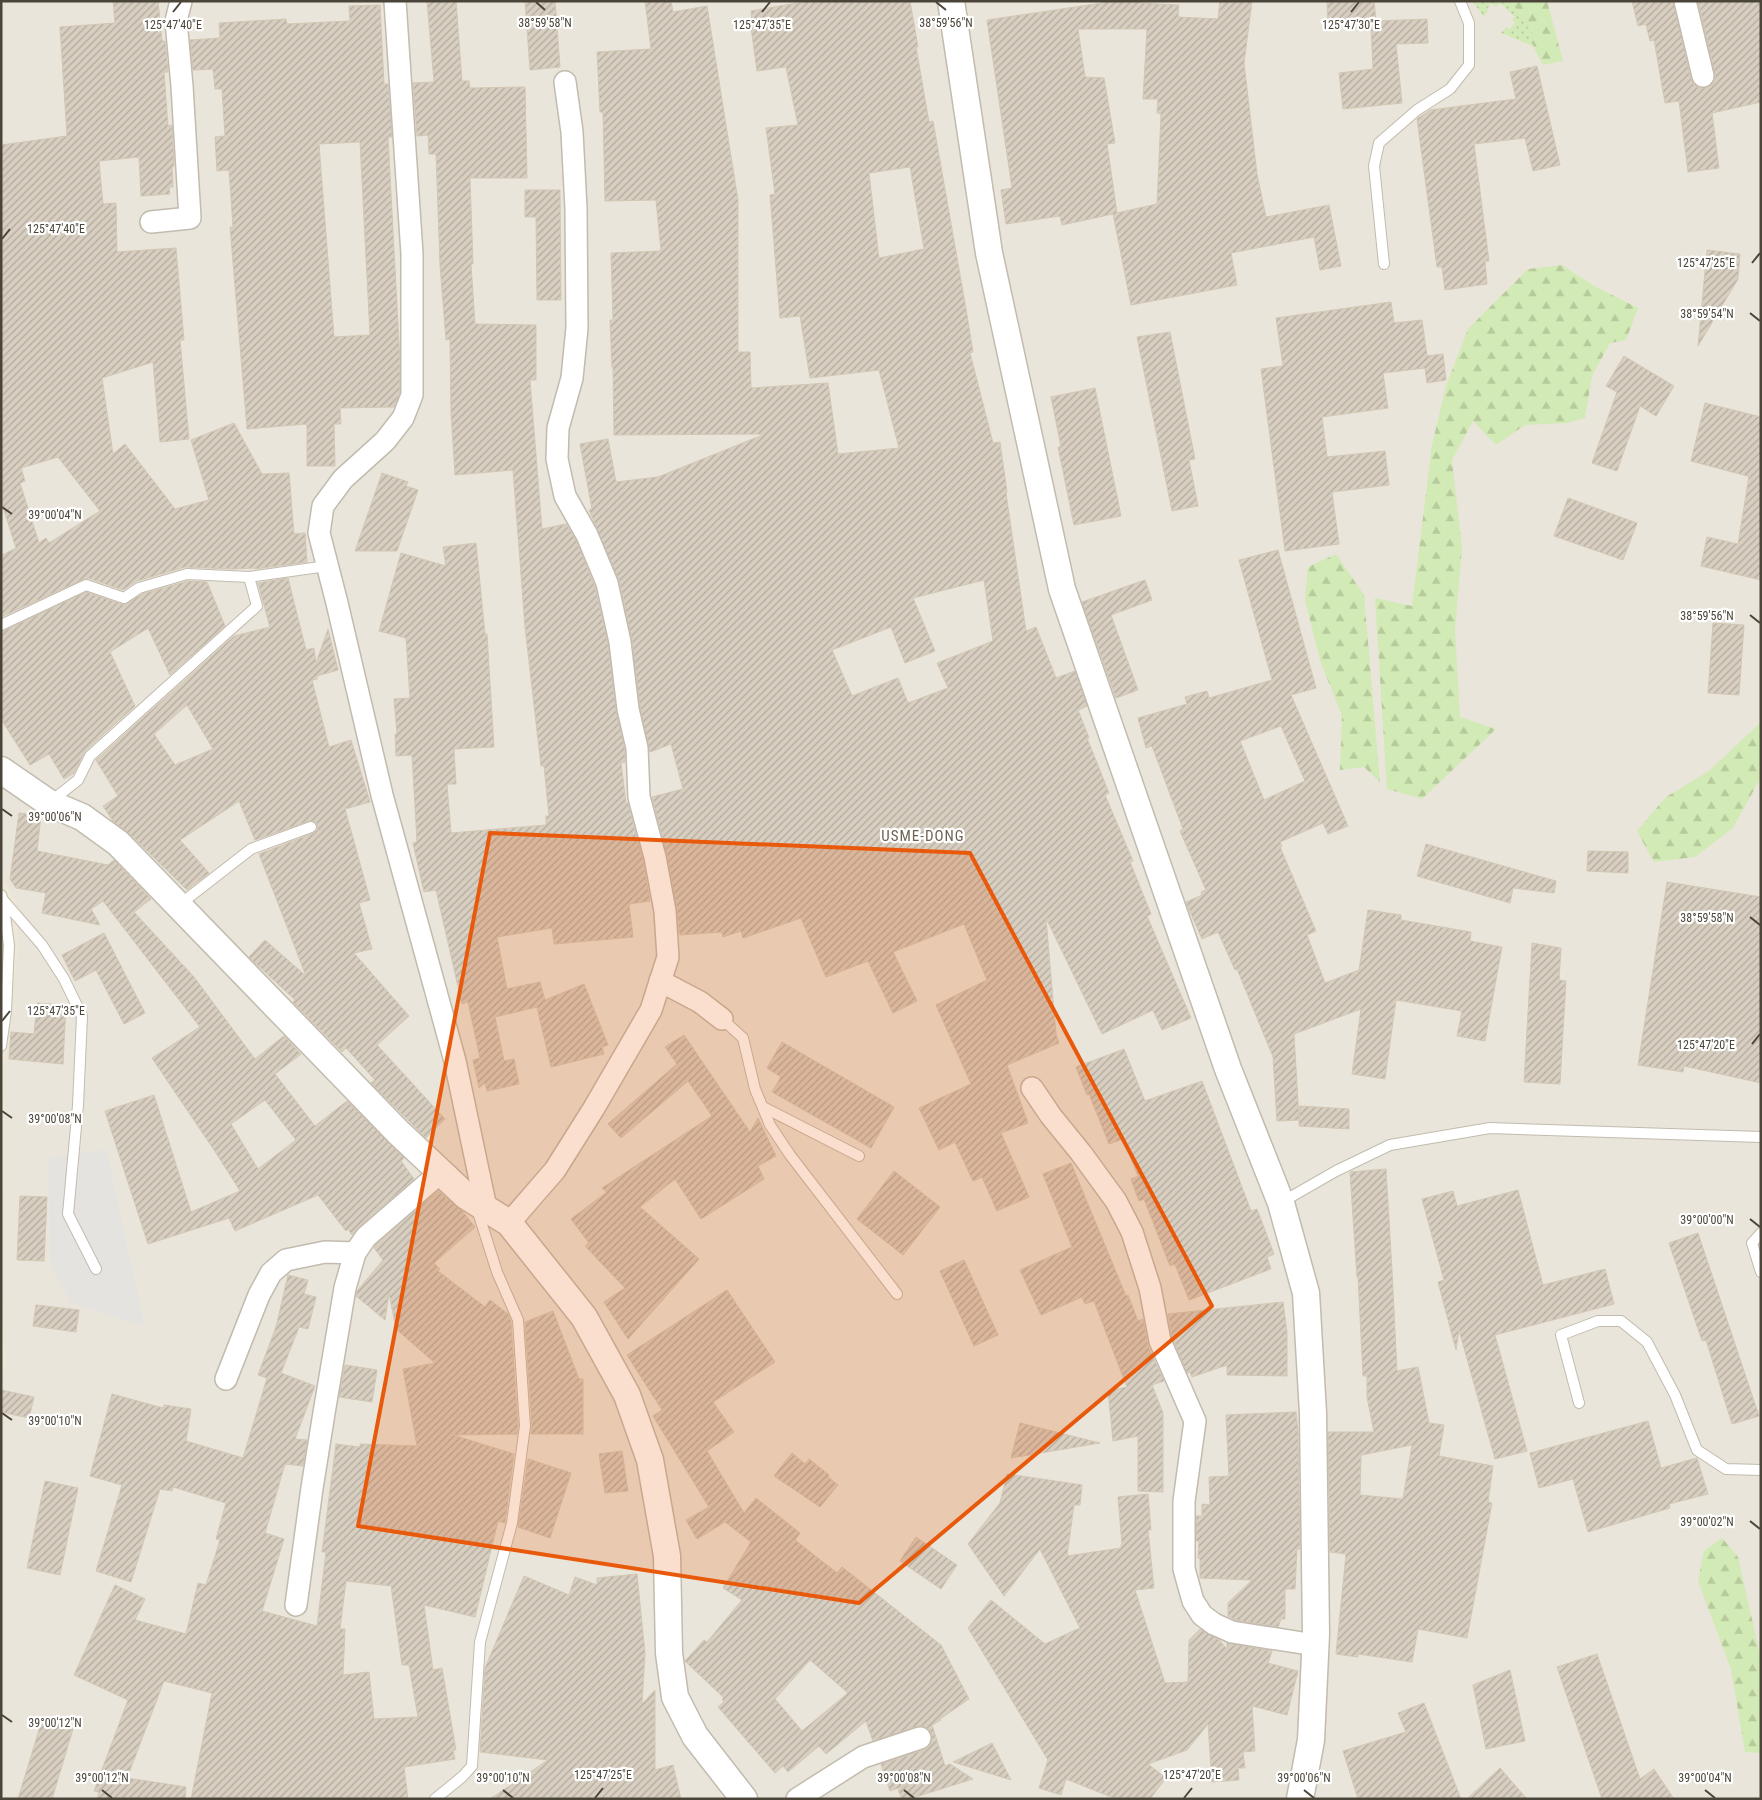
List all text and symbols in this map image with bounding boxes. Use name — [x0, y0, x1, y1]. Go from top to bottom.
text: 38°59'58"N — [518, 16, 572, 30]
text: 38°59'56"N — [919, 16, 973, 30]
text: 125°47'40"E — [144, 18, 202, 32]
text: 125°47'35"E — [733, 18, 791, 32]
text: 125°47'30"E — [1322, 18, 1380, 32]
text: 125°47'40"E — [27, 222, 85, 236]
text: 125°47'25"E — [1677, 256, 1735, 270]
text: 38°59'54"N — [1680, 307, 1734, 321]
text: 39°00'04"N — [28, 508, 82, 522]
text: 38°59'56"N — [1680, 609, 1734, 623]
text: 39°00'06"N — [28, 810, 82, 824]
district label: USME-DONG — [881, 827, 965, 845]
text: 38°59'58"N — [1680, 911, 1734, 925]
text: 125°47'35"E — [27, 1004, 85, 1018]
text: 125°47'20"E — [1677, 1038, 1735, 1052]
text: 39°00'08"N — [28, 1112, 82, 1126]
text: 39°00'00"N — [1680, 1213, 1734, 1227]
text: 39°00'10"N — [28, 1414, 82, 1428]
text: 39°00'02"N — [1680, 1515, 1734, 1529]
text: 39°00'12"N — [28, 1716, 82, 1730]
text: 125°47'25"E — [574, 1768, 632, 1782]
text: 125°47'20"E — [1163, 1768, 1221, 1782]
text: 39°00'12"N — [75, 1771, 129, 1785]
text: 39°00'10"N — [476, 1771, 530, 1785]
text: 39°00'08"N — [877, 1771, 931, 1785]
text: 39°00'06"N — [1277, 1771, 1331, 1785]
text: 39°00'04"N — [1678, 1771, 1732, 1785]

